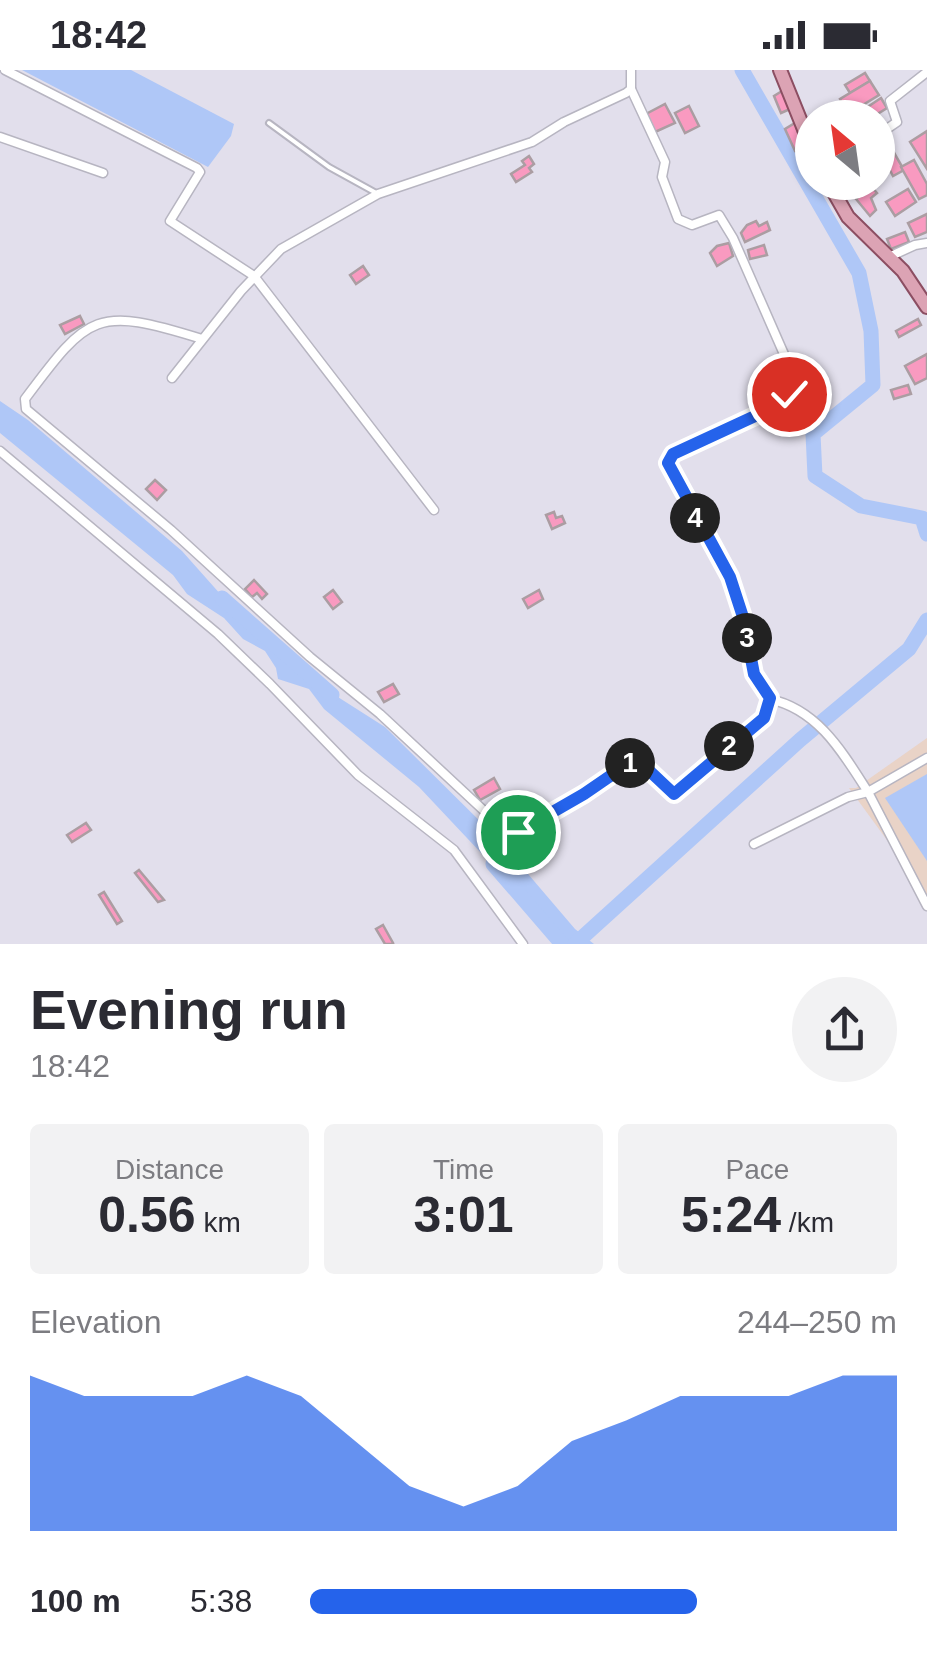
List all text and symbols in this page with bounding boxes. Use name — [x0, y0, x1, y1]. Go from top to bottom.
text: 18:42 — [50, 14, 147, 56]
north arrow — [795, 100, 895, 200]
map controls — [795, 100, 895, 200]
pin — [747, 352, 832, 437]
icon: check — [762, 367, 817, 422]
pin: 4 — [670, 493, 720, 543]
text: 4 — [687, 502, 703, 533]
pin: 3 — [722, 613, 772, 663]
text: 3 — [739, 622, 755, 653]
pin: 2 — [704, 721, 754, 771]
text: 2 — [721, 730, 737, 761]
pin: 1 — [605, 738, 655, 788]
text: 1 — [622, 747, 638, 778]
pin — [476, 790, 561, 875]
icon: arrive — [491, 805, 546, 860]
button: share — [792, 977, 897, 1082]
text: Evening run — [30, 979, 348, 1041]
text: 18:42 — [30, 1048, 110, 1084]
text: Distance — [115, 1154, 224, 1185]
text: Time — [433, 1154, 494, 1185]
text: Pace — [726, 1154, 789, 1185]
text: 0.56 — [98, 1187, 196, 1243]
text: 3:01 — [413, 1187, 514, 1243]
text: 5:24 — [681, 1187, 781, 1243]
text: km — [196, 1207, 241, 1238]
text: /km — [781, 1207, 834, 1238]
text: Elevation — [30, 1304, 162, 1340]
text: 244–250 m — [737, 1304, 897, 1340]
text: 100 m — [30, 1583, 121, 1619]
text: 5:38 — [190, 1583, 252, 1619]

